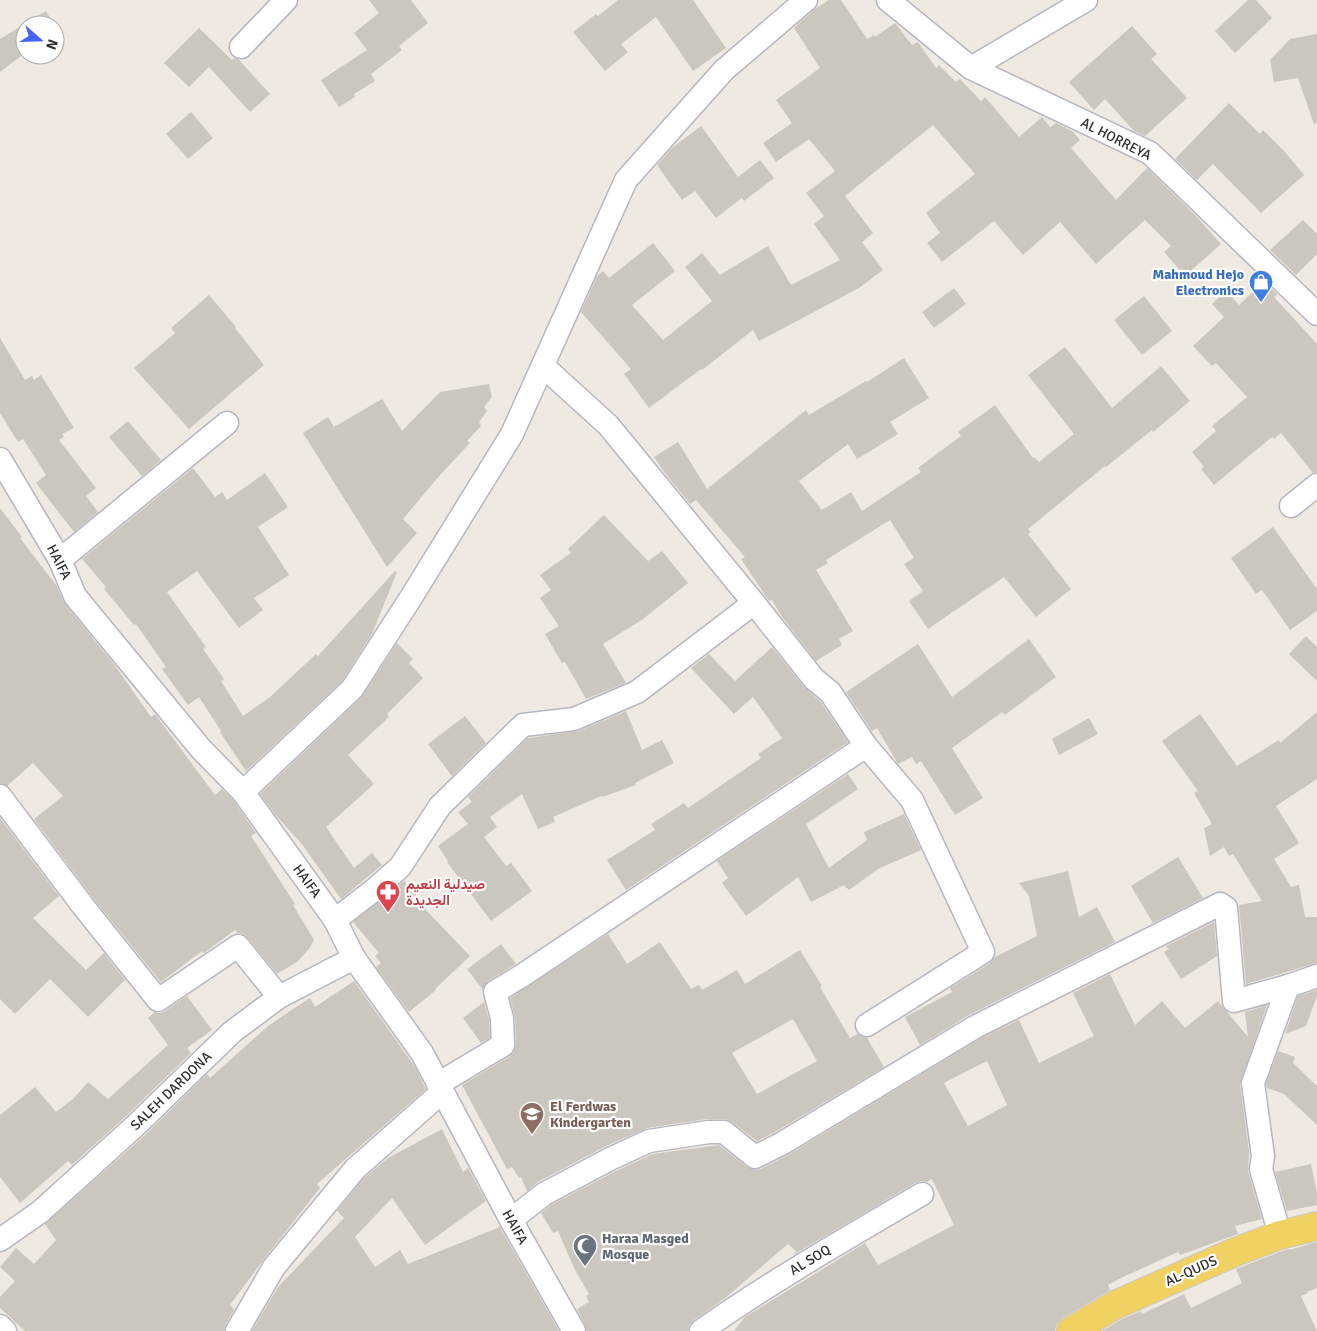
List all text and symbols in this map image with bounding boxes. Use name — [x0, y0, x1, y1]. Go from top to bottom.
north arrow — [15, 15, 65, 65]
text: N — [42, 37, 61, 52]
street label: AL HORREYA — [1078, 114, 1155, 164]
place label: Mahmoud Hejo Electronics — [1152, 266, 1244, 299]
shop icon: Mahmoud Hejo Electronics — [1248, 269, 1274, 303]
street label: HAIFA — [43, 542, 75, 583]
street label: HAIFA — [289, 861, 325, 901]
place label: صيدلية النعيم الجديدة — [406, 876, 485, 909]
pharmacy icon: صيدلية النعيم الجديدة — [375, 879, 401, 913]
street label: SALEH DARDONA — [127, 1048, 215, 1134]
place label: El Ferdwas Kindergarten — [550, 1098, 631, 1131]
school or university icon: El Ferdwas Kindergarten — [519, 1101, 545, 1135]
street label: HAIFA — [499, 1207, 532, 1248]
place label: Haraa Masged Mosque — [602, 1230, 689, 1263]
mosque icon: Haraa Masged Mosque — [572, 1233, 598, 1267]
street label: AL SOQ — [786, 1241, 834, 1279]
street label: AL-QUDS — [1162, 1252, 1220, 1290]

